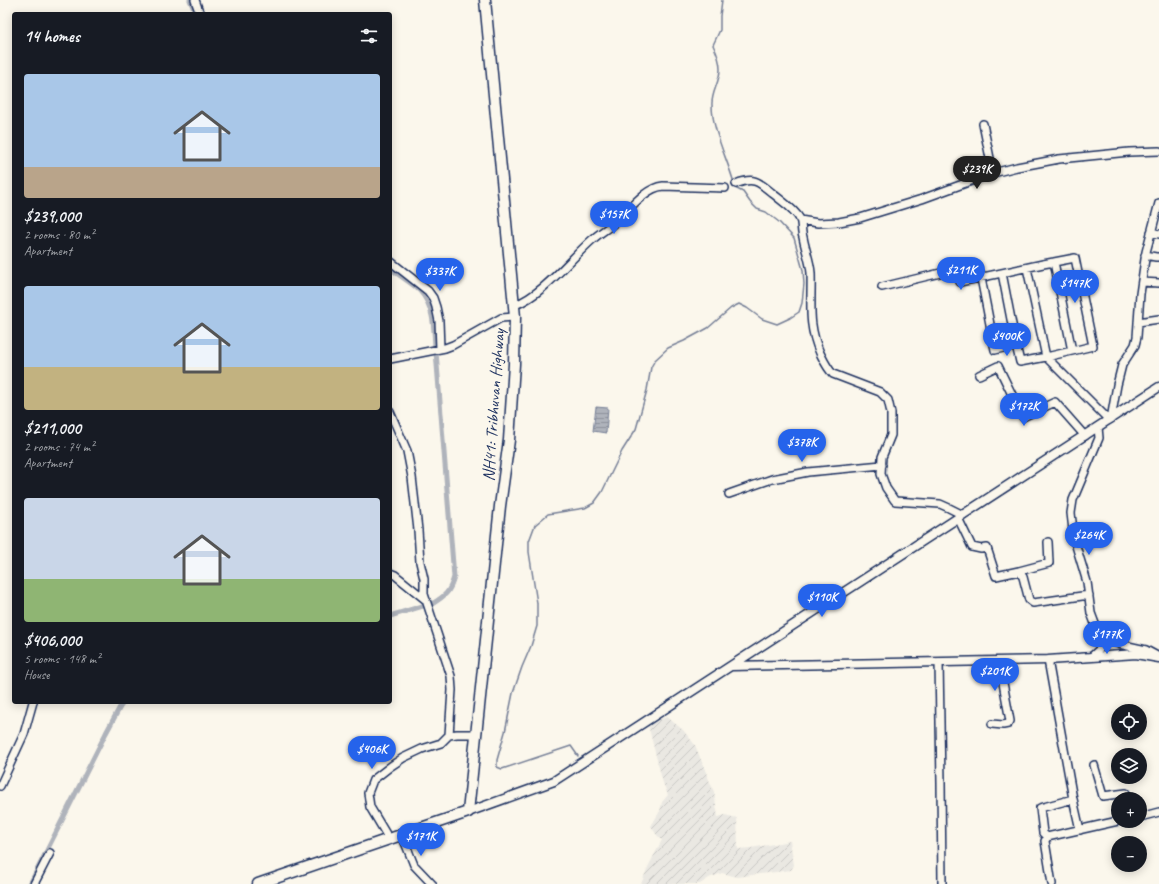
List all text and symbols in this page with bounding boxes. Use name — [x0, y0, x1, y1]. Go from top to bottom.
icon: filters — [358, 25, 380, 47]
text: 14 homes — [24, 26, 80, 47]
icon: home — [166, 100, 238, 172]
pin: $239K — [949, 156, 1005, 190]
text: $239K — [962, 161, 992, 177]
pin: $157K — [586, 201, 642, 235]
text: $239,000 — [24, 206, 81, 227]
text: $157K — [599, 206, 629, 222]
text: 2 rooms · 80 m² — [24, 227, 94, 243]
text: Apartment — [24, 243, 72, 259]
pin: $211K — [933, 257, 989, 291]
pin: $337K — [412, 258, 468, 292]
text: $211K — [946, 262, 976, 278]
text: $337K — [425, 263, 455, 279]
pin: $147K — [1047, 270, 1103, 304]
text: $147K — [1060, 275, 1090, 291]
icon: home — [166, 312, 238, 384]
pin: $400K — [979, 323, 1035, 357]
street label: NH41: Tribhuvan Highway — [478, 327, 509, 482]
text: $400K — [992, 328, 1022, 344]
pin: $172K — [996, 393, 1052, 427]
text: $172K — [1009, 398, 1039, 414]
text: $211,000 — [24, 418, 81, 439]
pin: $378K — [774, 429, 830, 463]
text: $378K — [787, 434, 817, 450]
text: 2 rooms · 74 m² — [24, 439, 94, 455]
text: Apartment — [24, 455, 72, 471]
pin: $264K — [1061, 522, 1117, 556]
icon: home — [166, 524, 238, 596]
text: $264K — [1074, 527, 1104, 543]
pin: $110K — [794, 584, 850, 618]
text: $110K — [807, 589, 837, 605]
pin: $177K — [1079, 621, 1135, 655]
text: $177K — [1092, 626, 1122, 642]
text: $406,000 — [24, 630, 81, 651]
text: 5 rooms · 148 m² — [24, 651, 100, 667]
pin: $201K — [967, 658, 1023, 692]
text: $201K — [980, 663, 1010, 679]
text: House — [24, 667, 49, 683]
map controls — [1111, 704, 1147, 872]
button: locate — [1111, 704, 1147, 740]
pin: $406K — [344, 736, 400, 770]
text: $406K — [357, 741, 387, 757]
button: layers — [1111, 748, 1147, 784]
button: + — [1111, 792, 1147, 828]
pin: $171K — [393, 823, 449, 857]
text: $171K — [406, 828, 436, 844]
button: − — [1111, 836, 1147, 872]

